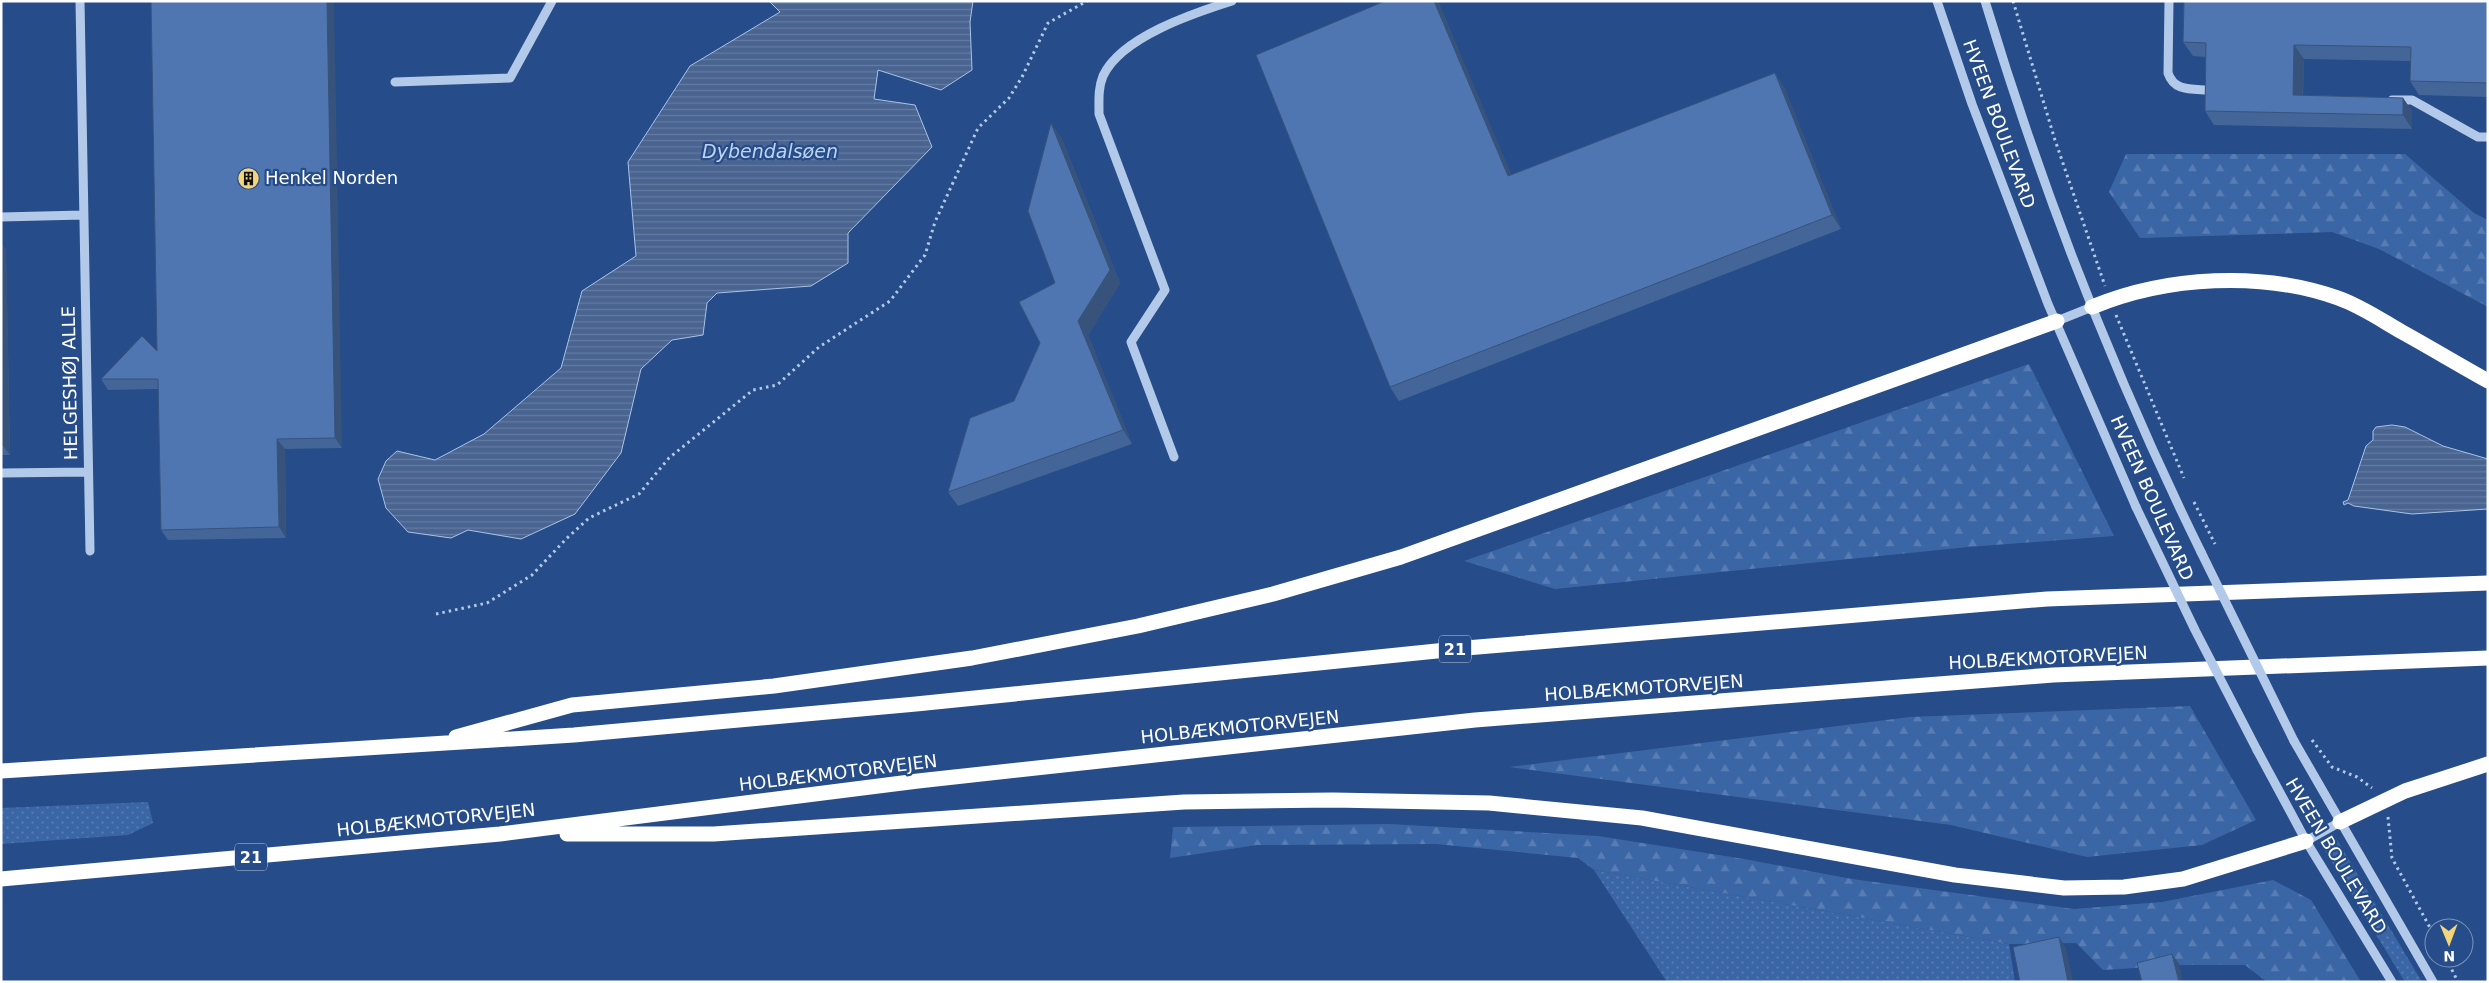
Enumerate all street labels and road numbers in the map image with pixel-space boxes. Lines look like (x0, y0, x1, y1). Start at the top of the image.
street label: HVEEN BOULEVARD (1959, 36, 2040, 211)
street label: HELGESHØJ ALLE (58, 306, 81, 460)
street label: HVEEN BOULEVARD (2107, 412, 2198, 584)
road number: 21 (1439, 636, 1471, 662)
street label: HOLBÆKMOTORVEJEN (1948, 642, 2148, 673)
street label: HOLBÆKMOTORVEJEN (1544, 670, 1744, 705)
street label: HOLBÆKMOTORVEJEN (1140, 706, 1340, 747)
street label: HOLBÆKMOTORVEJEN (738, 750, 938, 795)
street label: HVEEN BOULEVARD (2281, 774, 2391, 938)
street label: HOLBÆKMOTORVEJEN (336, 799, 536, 840)
road number: 21 (235, 844, 267, 870)

